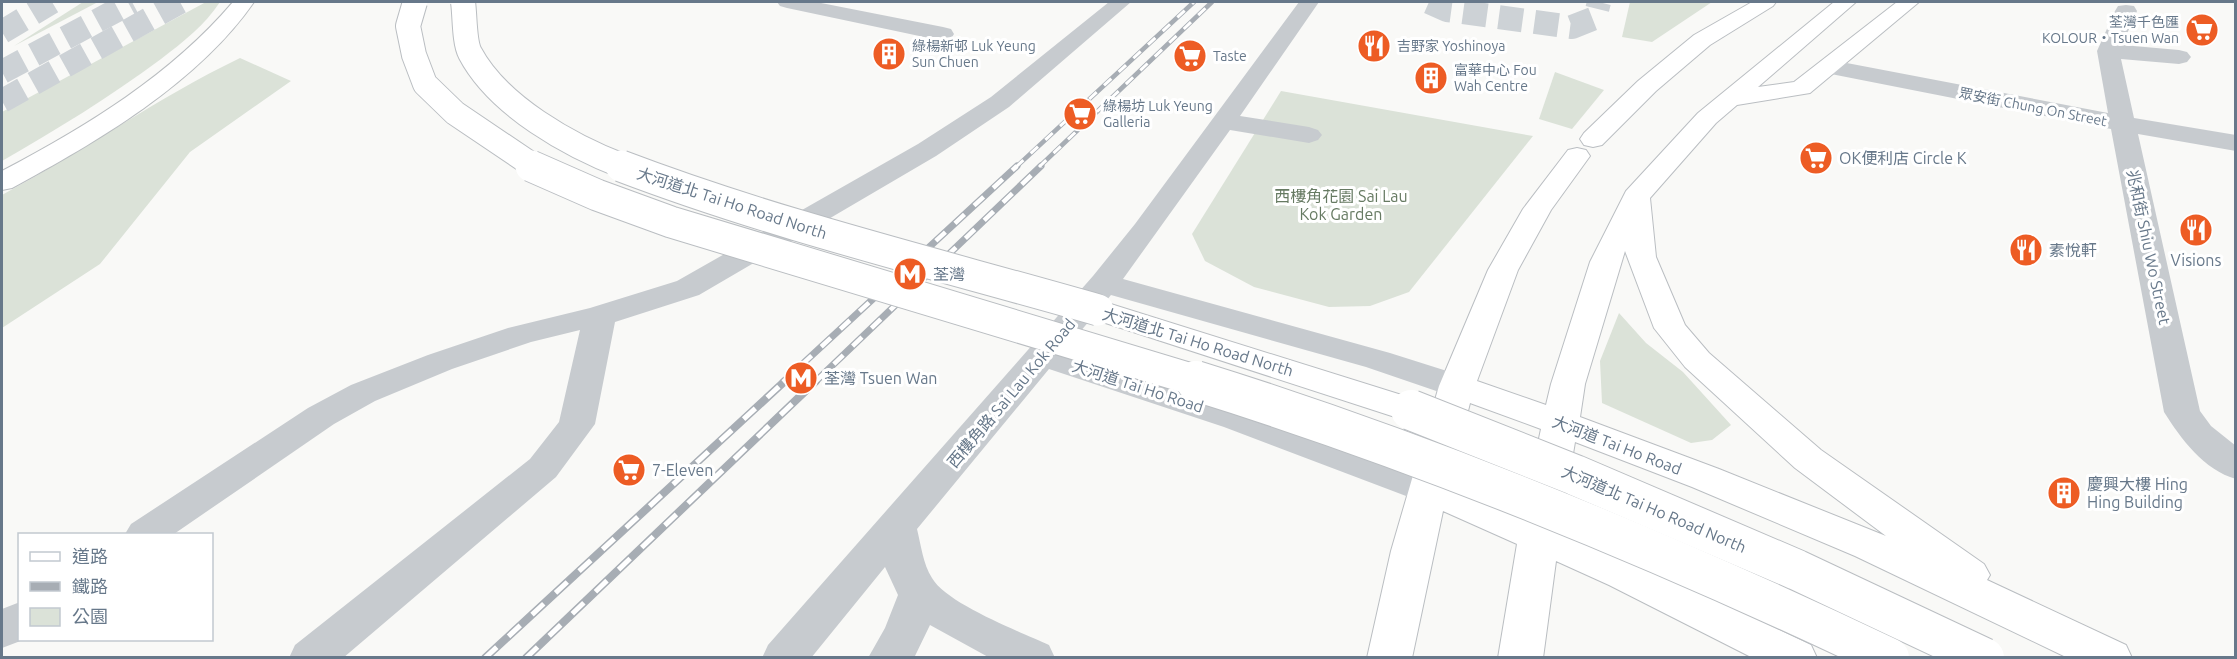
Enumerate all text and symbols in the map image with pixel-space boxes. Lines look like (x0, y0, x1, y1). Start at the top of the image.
supermarket icon: 荃灣千色匯 KOLOUR‧Tsuen Wan (2184, 12, 2220, 48)
place label: 荃灣千色匯 KOLOUR‧Tsuen Wan (2042, 14, 2179, 46)
restaurant icon: 吉野家 Yoshinoya (1356, 28, 1392, 64)
building icon: 綠楊新邨 Luk Yeung Sun Chuen (871, 36, 907, 72)
place label: 綠楊新邨 Luk Yeung Sun Chuen (912, 38, 1036, 70)
supermarket icon: Taste (1172, 38, 1208, 74)
place label: 吉野家 Yoshinoya (1397, 38, 1505, 54)
place label: Taste (1213, 48, 1247, 64)
building icon: 富華中心 Fou Wah Centre (1413, 60, 1449, 96)
place label: 富華中心 Fou Wah Centre (1454, 62, 1537, 94)
street label: 眾安街 Chung On Street (1958, 85, 2109, 129)
supermarket icon: 綠楊坊 Luk Yeung Galleria (1062, 96, 1098, 132)
place label: 綠楊坊 Luk Yeung Galleria (1103, 98, 1213, 130)
supermarket icon: OK便利店 Circle K (1798, 140, 1834, 176)
place label: OK便利店 Circle K (1839, 149, 1967, 167)
street label: 大河道北 Tai Ho Road North (635, 164, 829, 242)
street label: 兆和街 Shiu Wo Street (2124, 168, 2174, 327)
park label: 西樓角花園 Sai Lau Kok Garden (1274, 187, 1408, 223)
restaurant icon: Visions (2178, 212, 2214, 248)
restaurant icon: 素悅軒 (2008, 232, 2044, 268)
place label: 素悅軒 (2049, 241, 2097, 259)
place label: Visions (2171, 251, 2221, 269)
metro station icon: 荃灣 (892, 256, 928, 292)
place label: 荃灣 (933, 265, 965, 283)
street label: 大河道北 Tai Ho Road North (1100, 304, 1296, 380)
street label: 西樓角路 Sai Lau Kok Road (944, 315, 1078, 471)
street label: 大河道 Tai Ho Road (1070, 356, 1206, 416)
metro station icon: 荃灣 Tsuen Wan (783, 360, 819, 396)
place label: 荃灣 Tsuen Wan (824, 369, 938, 387)
street label: 大河道 Tai Ho Road (1550, 412, 1684, 478)
supermarket icon: 7-Eleven (611, 452, 647, 488)
place label: 7-Eleven (652, 461, 713, 479)
street label: 大河道北 Tai Ho Road North (1559, 462, 1749, 556)
building icon: 慶興大樓 Hing Hing Building (2046, 475, 2082, 511)
place label: 慶興大樓 Hing Hing Building (2087, 475, 2188, 511)
legend (18, 533, 213, 641)
text: 道路 (72, 546, 108, 566)
text: 鐵路 (72, 576, 108, 596)
text: 公園 (72, 606, 108, 626)

